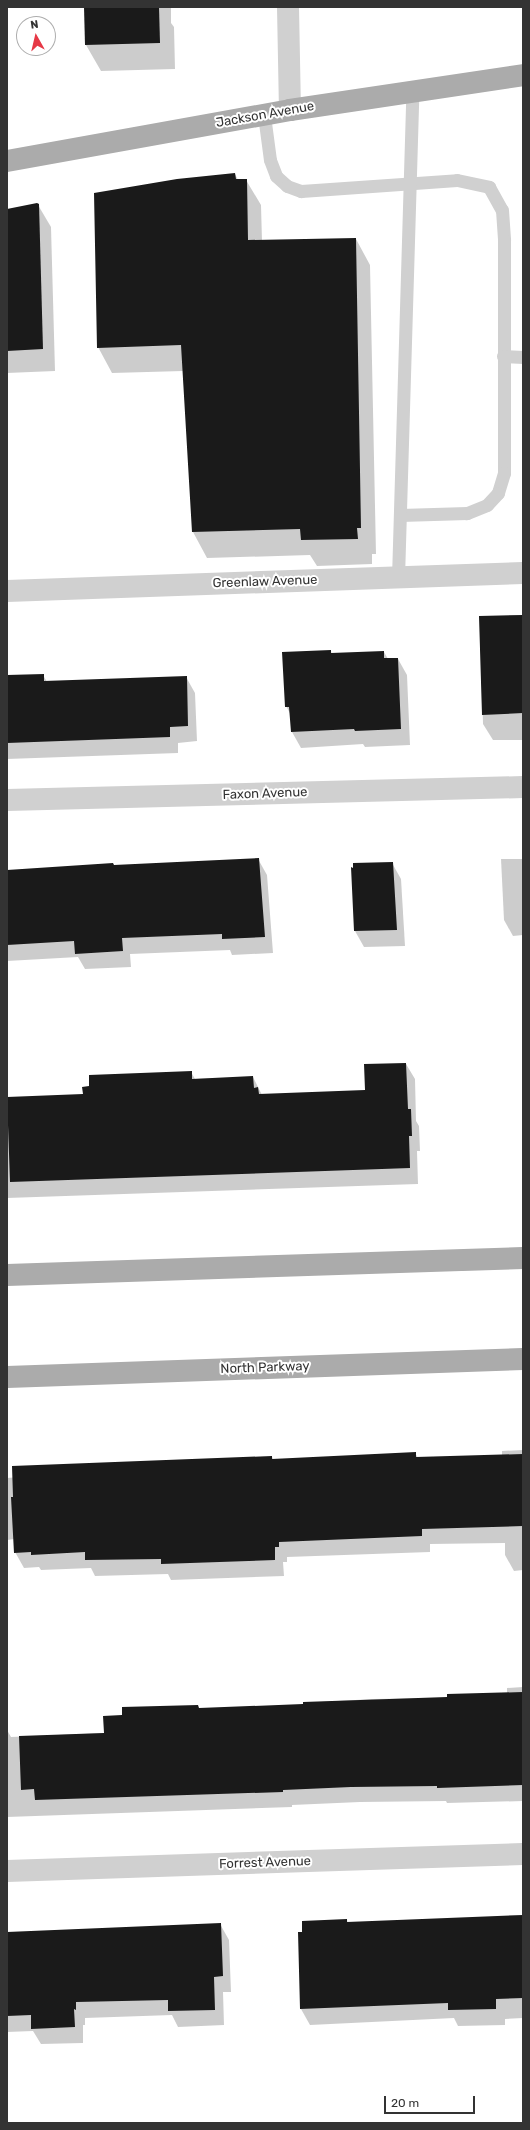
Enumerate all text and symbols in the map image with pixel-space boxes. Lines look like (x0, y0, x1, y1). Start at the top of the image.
north arrow (16, 16, 56, 56)
text: N (30, 18, 39, 32)
street label: Jackson Avenue (214, 99, 316, 131)
street label: Greenlaw Avenue (212, 572, 318, 592)
street label: Faxon Avenue (222, 785, 308, 803)
street label: North Parkway (220, 1359, 310, 1377)
street label: Forrest Avenue (219, 1854, 311, 1872)
scale bar (386, 2088, 477, 2114)
text: 20 m (391, 2096, 419, 2110)

